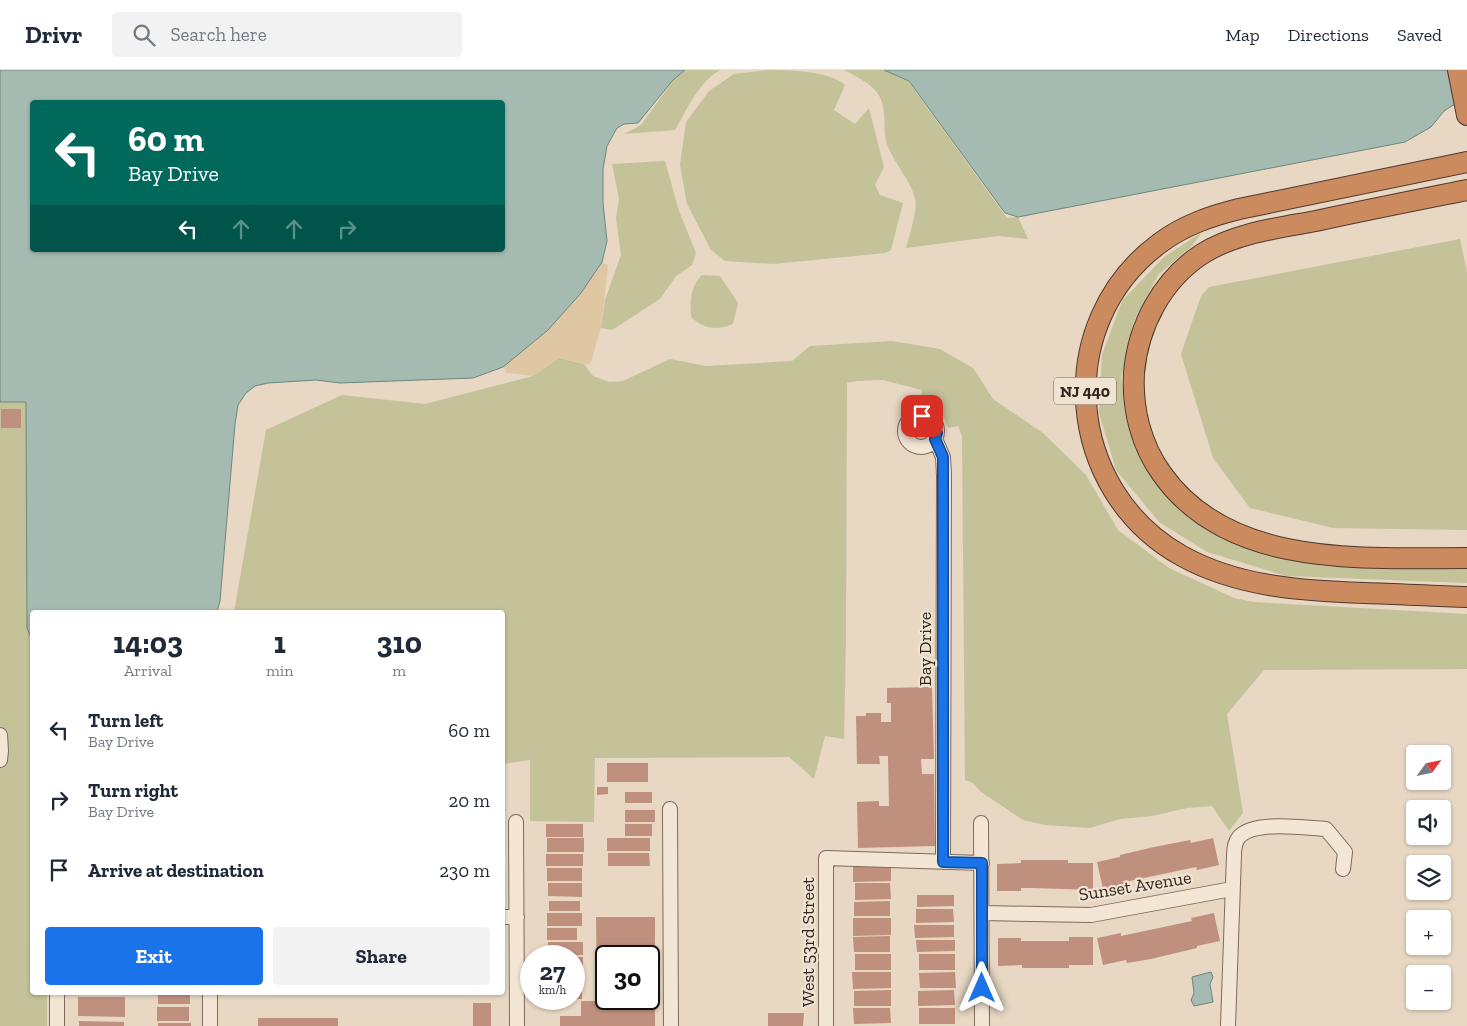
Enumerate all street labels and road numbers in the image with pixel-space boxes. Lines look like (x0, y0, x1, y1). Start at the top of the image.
road number: NJ 440 (1054, 378, 1116, 404)
street label: Bay Drive (914, 612, 936, 686)
street label: Sunset Avenue (1077, 866, 1193, 906)
street label: West 53rd Street (797, 877, 819, 1007)

